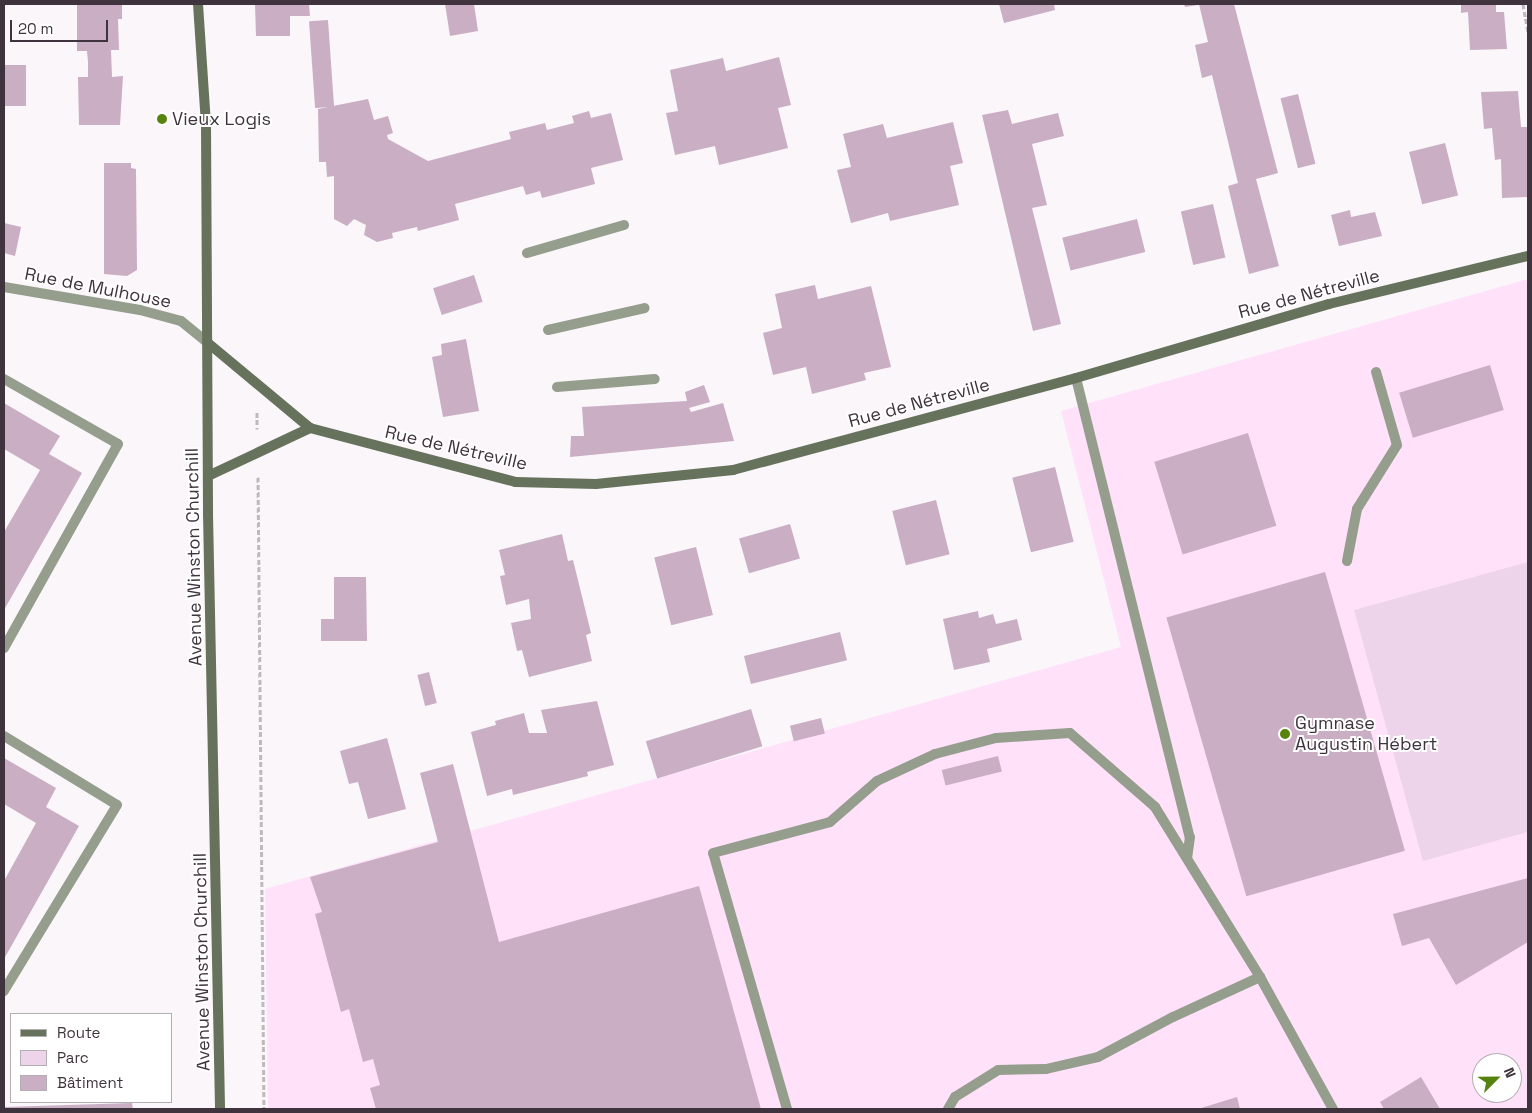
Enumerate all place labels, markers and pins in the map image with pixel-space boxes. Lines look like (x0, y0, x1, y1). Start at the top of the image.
place label: Vieux Logis (172, 108, 271, 130)
marker: Vieux Logis (156, 113, 168, 125)
place label: Gymnase Augustin Hébert (1295, 713, 1437, 756)
marker: Gymnase Augustin Hébert (1279, 728, 1291, 740)

